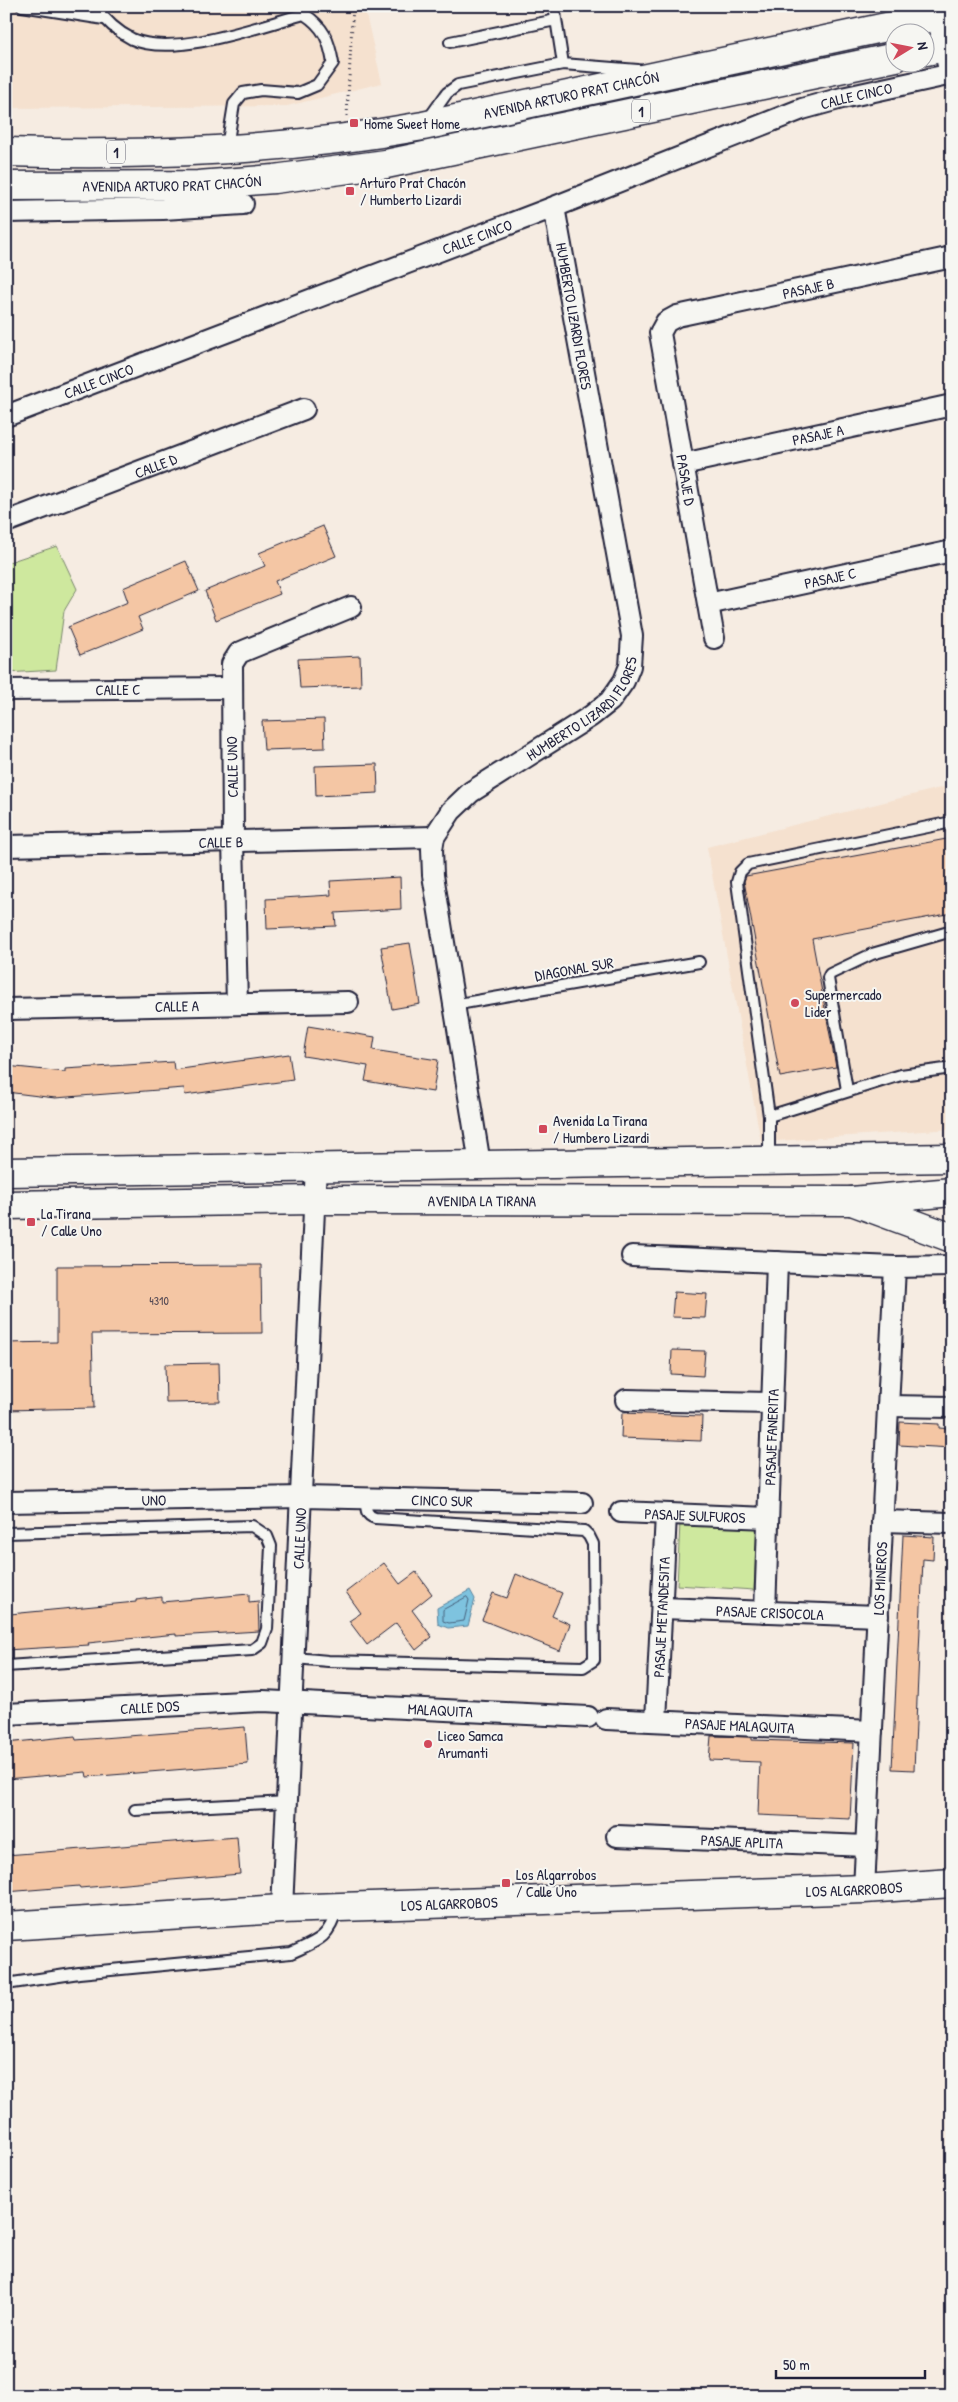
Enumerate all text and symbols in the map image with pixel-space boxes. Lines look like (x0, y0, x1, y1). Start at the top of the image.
north arrow (886, 22, 936, 72)
text: N (913, 40, 933, 52)
street label: AVENIDA ARTURO PRAT CHACÓN (481, 65, 661, 123)
street label: CALLE CINCO (818, 77, 894, 114)
road number: 1 (632, 100, 650, 122)
place label: Home Sweet Home (364, 113, 460, 134)
marker: Home Sweet Home (348, 117, 360, 129)
road number: 1 (107, 140, 125, 163)
street label: AVENIDA ARTURO PRAT CHACÓN (82, 170, 262, 196)
place label: Arturo Prat Chacón / Humberto Lizardi (360, 172, 466, 210)
marker: Arturo Prat Chacón / Humberto Lizardi (344, 185, 356, 197)
street label: CALLE CINCO (439, 214, 515, 259)
street label: HUMBERTO LIZARDI FLORES (551, 241, 597, 391)
street label: PASAJE B (781, 272, 836, 304)
street label: CALLE CINCO (61, 358, 136, 404)
street label: PASAJE A (790, 418, 846, 450)
street label: CALLE D (131, 447, 181, 483)
street label: PASAJE D (671, 453, 701, 508)
street label: PASAJE C (802, 562, 858, 593)
street label: HUMBERTO LIZARDI FLORES (522, 656, 641, 765)
street label: CALLE C (95, 678, 141, 700)
street label: CALLE UNO (221, 736, 243, 798)
street label: CALLE B (199, 831, 243, 852)
street label: DIAGONAL SUR (533, 952, 615, 986)
place label: Supermercado Lider (805, 984, 882, 1022)
street label: CALLE A (155, 995, 200, 1016)
marker: Supermercado Lider (789, 997, 801, 1009)
place label: Avenida La Tirana / Humbero Lizardi (553, 1110, 650, 1148)
marker: Avenida La Tirana / Humbero Lizardi (537, 1123, 549, 1135)
street label: AVENIDA LA TIRANA (428, 1190, 537, 1211)
place label: La Tirana / Calle Uno (41, 1203, 102, 1241)
marker: La Tirana / Calle Uno (25, 1216, 37, 1228)
house number: 4310 (149, 1292, 169, 1309)
street label: PASAJE FANERITA (759, 1388, 783, 1486)
street label: UNO (142, 1489, 166, 1510)
street label: CINCO SUR (411, 1489, 473, 1511)
street label: PASAJE SULFUROS (644, 1502, 746, 1528)
street label: CALLE UNO (287, 1507, 311, 1570)
street label: LOS MINEROS (867, 1541, 892, 1616)
street label: PASAJE METANDESITA (648, 1556, 674, 1678)
street label: PASAJE CRISOCOLA (716, 1600, 825, 1625)
street label: CALLE DOS (120, 1695, 180, 1719)
street label: MALAQUITA (407, 1698, 474, 1722)
street label: PASAJE MALAQUITA (685, 1712, 796, 1738)
place label: Liceo Samca Arumanti (438, 1725, 503, 1763)
marker: Liceo Samca Arumanti (422, 1738, 434, 1750)
street label: PASAJE APLITA (700, 1829, 784, 1853)
place label: Los Algarrobos / Calle Uno (516, 1864, 597, 1902)
street label: LOS ALGARROBOS (806, 1876, 903, 1901)
marker: Los Algarrobos / Calle Uno (500, 1877, 512, 1889)
street label: LOS ALGARROBOS (401, 1891, 498, 1915)
scale bar (776, 2347, 924, 2379)
text: 50 m (783, 2354, 810, 2375)

